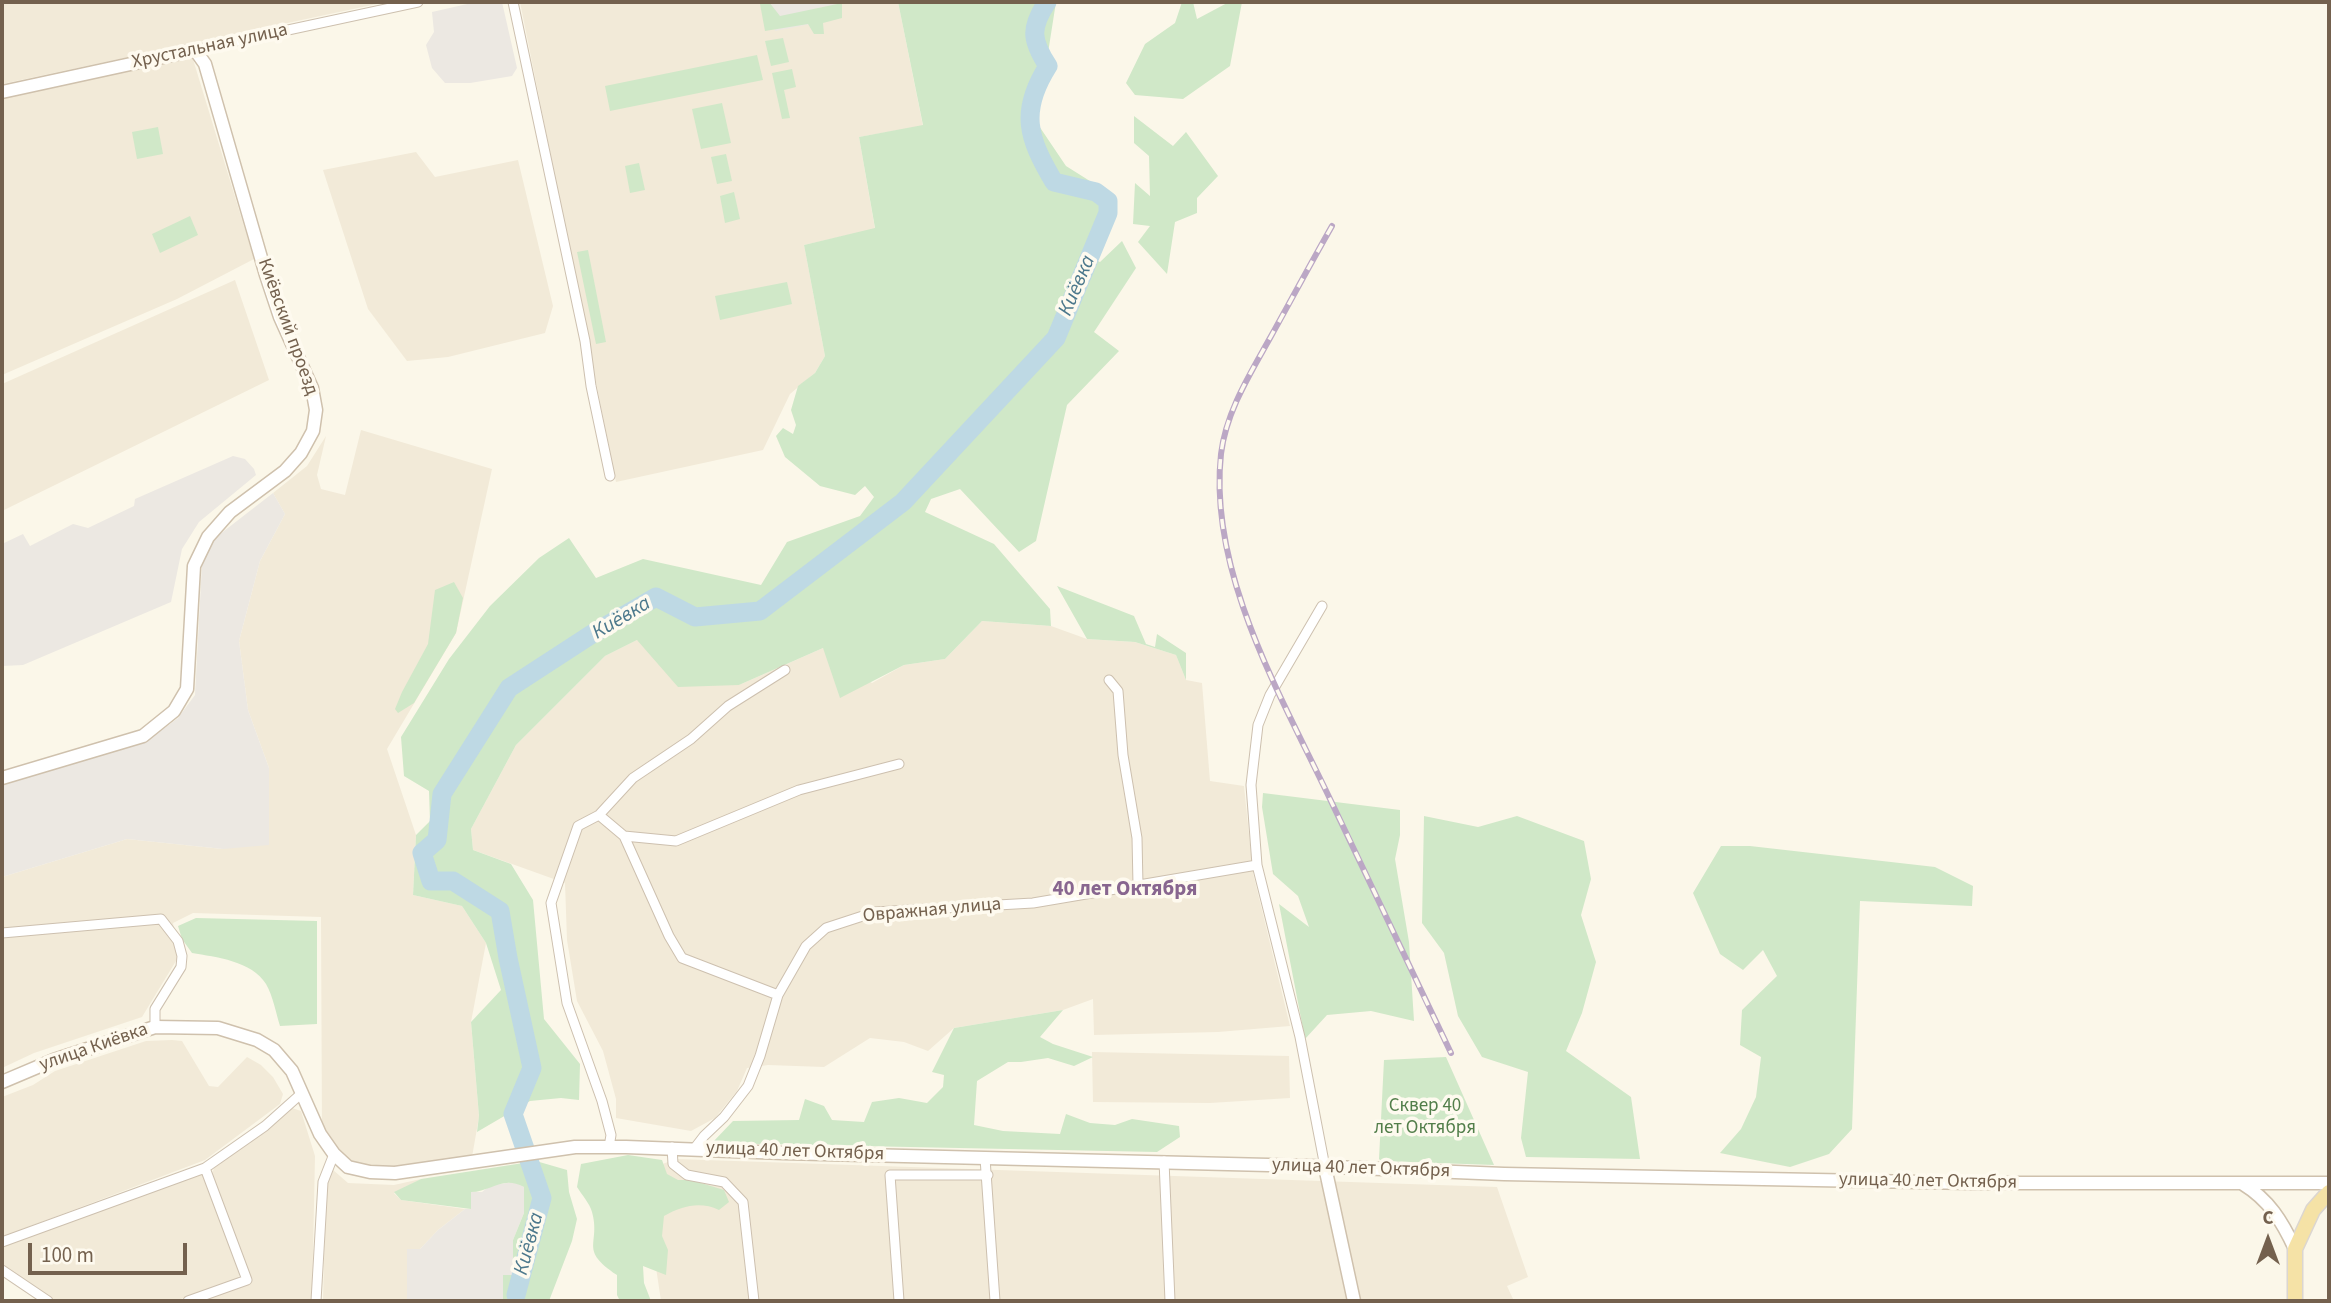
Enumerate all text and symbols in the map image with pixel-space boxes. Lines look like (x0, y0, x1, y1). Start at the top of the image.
street label: Хрустальная улица (130, 19, 290, 75)
water label: Киёвка (1054, 252, 1102, 320)
street label: Киёвский проезд (252, 256, 322, 398)
water label: Киёвка (588, 592, 656, 646)
district label: 40 лет Октября (1052, 877, 1198, 903)
street label: Овражная улица (862, 894, 1002, 928)
street label: улица Киёвка (37, 1019, 151, 1077)
park label: Сквер 40 лет Октября (1374, 1096, 1476, 1140)
street label: улица 40 лет Октября (706, 1137, 884, 1167)
street label: улица 40 лет Октября (1272, 1154, 1450, 1184)
street label: улица 40 лет Октября (1839, 1169, 2017, 1195)
north arrow (2233, 1205, 2303, 1275)
text: С (2262, 1205, 2274, 1232)
water label: Киёвка (510, 1210, 550, 1278)
scale bar (32, 1230, 191, 1274)
text: 100 m (41, 1240, 94, 1270)

